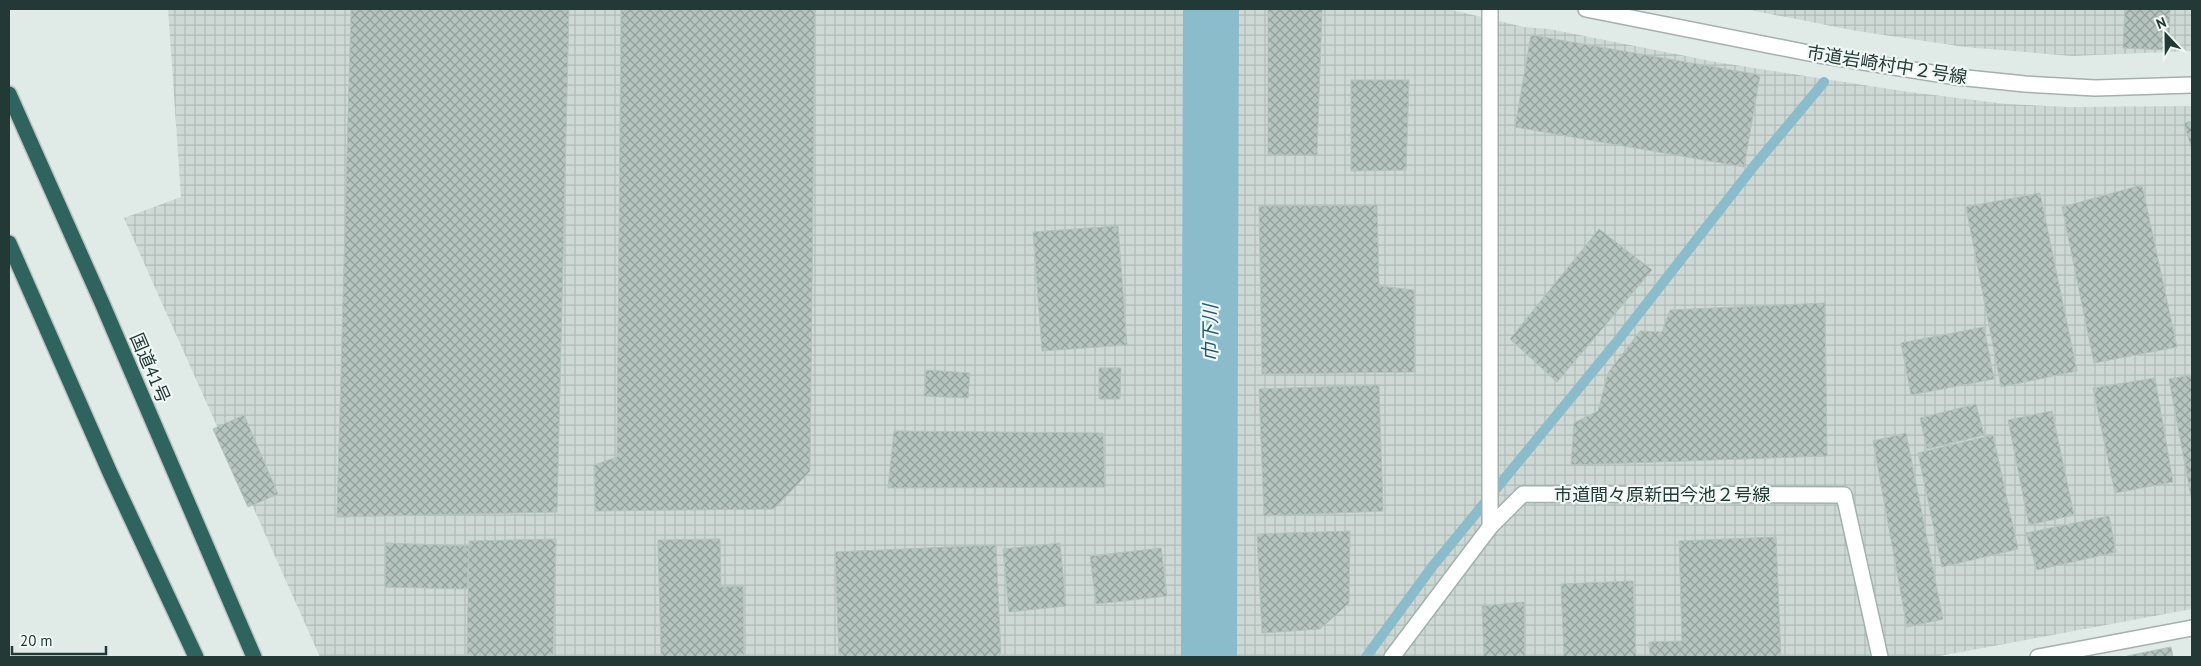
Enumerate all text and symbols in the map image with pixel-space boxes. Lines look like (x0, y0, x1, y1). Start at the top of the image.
north arrow (2141, 10, 2191, 60)
text: N (2153, 13, 2169, 33)
street label: 市道岩崎村中２号線 (1805, 40, 1969, 89)
water label: 巾下川 (1198, 303, 1222, 362)
street label: 国道41号 (125, 329, 175, 406)
street label: 市道間々原新田今池２号線 (1554, 483, 1770, 506)
scale bar (12, 624, 106, 656)
text: 20 m (20, 631, 53, 650)

